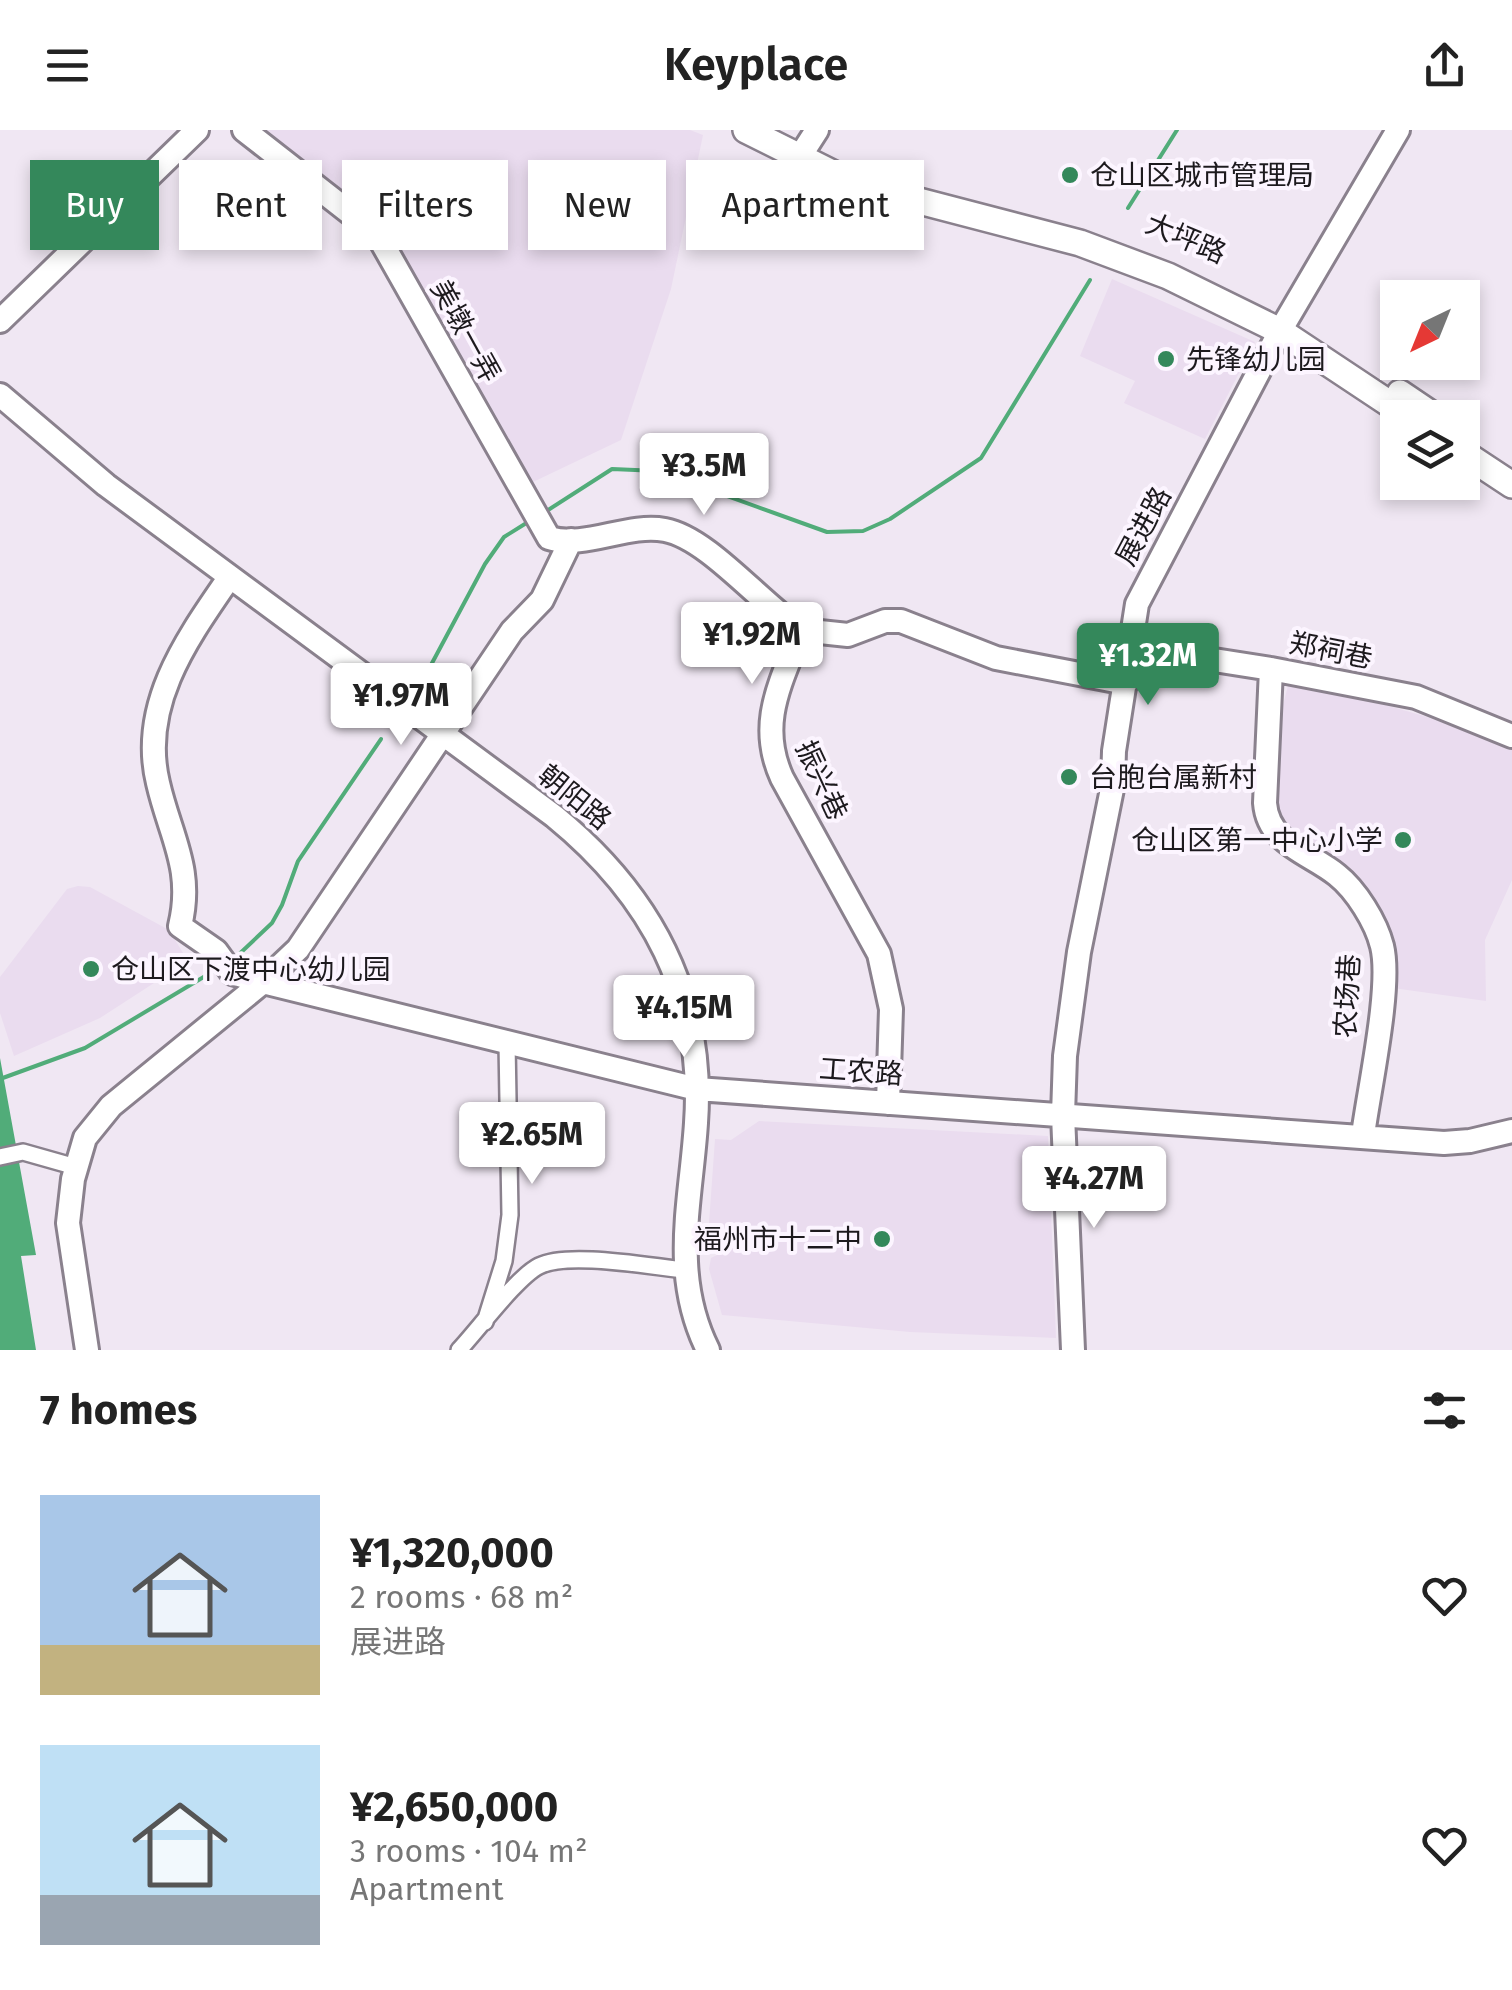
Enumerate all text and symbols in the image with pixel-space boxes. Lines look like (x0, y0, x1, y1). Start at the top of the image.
icon: menu (40, 38, 95, 93)
text: Keyplace (664, 38, 848, 92)
icon: share (1417, 38, 1472, 93)
place label: 仓山区城市管理局 (1090, 159, 1314, 192)
chip: Buy (30, 160, 159, 250)
chip: Rent (179, 160, 322, 250)
chip: Filters (342, 160, 508, 250)
chip: New (528, 160, 666, 250)
chip: Apartment (686, 160, 924, 250)
marker: 仓山区城市管理局 (1059, 164, 1081, 186)
street label: 大坪路 (1141, 207, 1231, 270)
street label: 美墩一弄 (424, 274, 507, 388)
north arrow (1380, 280, 1480, 380)
map controls (1380, 280, 1480, 500)
place label: 先锋幼儿园 (1186, 343, 1326, 376)
marker: 先锋幼儿园 (1155, 348, 1177, 370)
button: layers (1380, 400, 1480, 500)
pin: ¥3.5M (634, 433, 774, 518)
text: ¥3.5M (662, 446, 746, 484)
street label: 展进路 (1109, 481, 1178, 571)
pin: ¥1.92M (671, 602, 833, 687)
text: ¥1.92M (703, 615, 801, 653)
pin: ¥1.32M (1067, 623, 1229, 708)
street label: 郑祠巷 (1287, 626, 1375, 675)
text: ¥1.32M (1099, 636, 1197, 674)
pin: ¥1.97M (320, 663, 482, 748)
text: ¥1.97M (353, 676, 449, 714)
street label: 振兴巷 (789, 735, 854, 825)
street label: 朝阳路 (532, 758, 618, 837)
place label: 台胞台属新村 (1089, 761, 1257, 794)
marker: 台胞台属新村 (1058, 766, 1080, 788)
place label: 仓山区第一中心小学 (1131, 824, 1383, 857)
marker: 仓山区第一中心小学 (1392, 829, 1414, 851)
place label: 仓山区下渡中心幼儿园 (111, 953, 391, 986)
street label: 农场巷 (1329, 953, 1366, 1039)
marker: 仓山区下渡中心幼儿园 (80, 958, 102, 980)
pin: ¥4.15M (603, 975, 765, 1060)
text: ¥4.15M (635, 988, 733, 1026)
street label: 工农路 (818, 1052, 904, 1091)
pin: ¥2.65M (451, 1102, 613, 1187)
text: ¥2.65M (481, 1115, 583, 1153)
pin: ¥4.27M (1013, 1146, 1175, 1231)
text: ¥4.27M (1044, 1159, 1144, 1197)
place label: 福州市十二中 (694, 1223, 862, 1256)
marker: 福州市十二中 (871, 1228, 893, 1250)
icon: filters (1417, 1383, 1472, 1438)
text: 7 homes (40, 1385, 197, 1435)
text: ¥1,320,000 (350, 1528, 554, 1578)
icon: home (120, 1535, 240, 1655)
icon: heart (1417, 1568, 1472, 1623)
text: 2 rooms · 68 m² (350, 1578, 573, 1616)
text: 展进路 (350, 1623, 446, 1661)
text: ¥2,650,000 (350, 1782, 558, 1832)
icon: home (120, 1785, 240, 1905)
icon: heart (1417, 1818, 1472, 1873)
text: 3 rooms · 104 m² (350, 1832, 588, 1870)
text: Apartment (350, 1870, 504, 1908)

